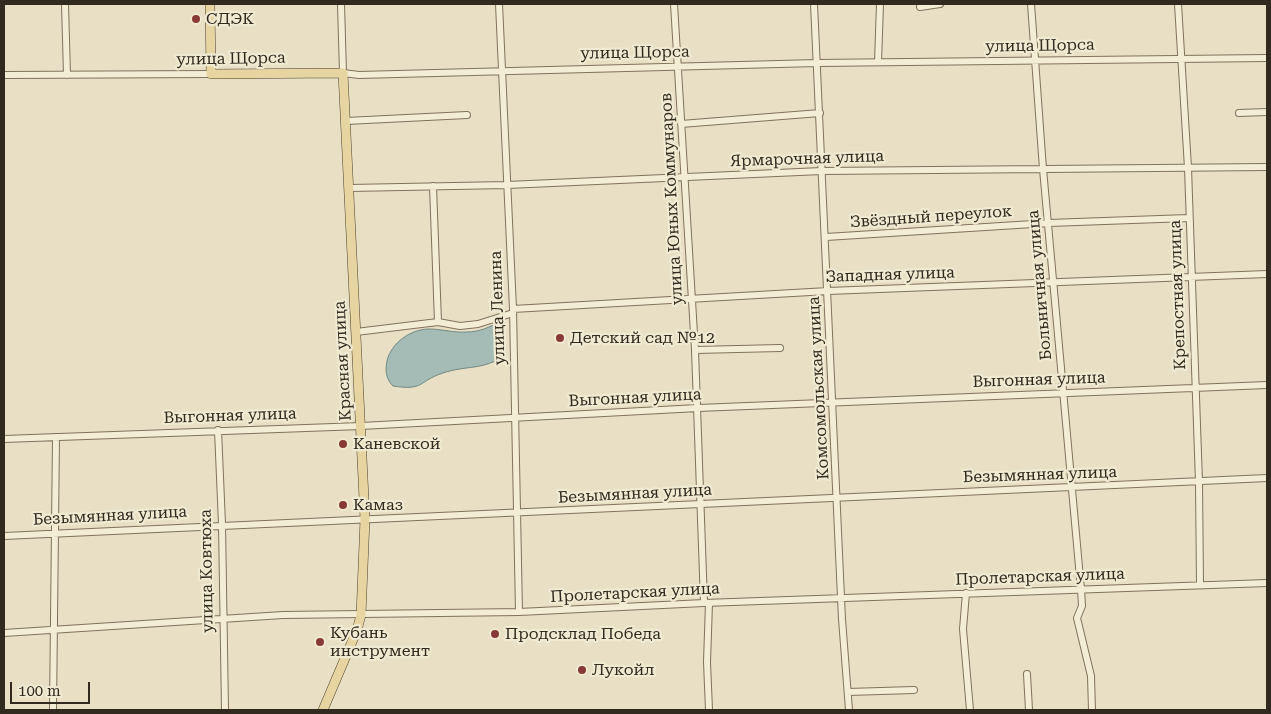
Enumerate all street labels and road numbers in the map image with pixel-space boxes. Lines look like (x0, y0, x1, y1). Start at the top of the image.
street label: улица Щорса (985, 35, 1095, 57)
street label: улица Щорса (580, 42, 690, 64)
street label: улица Щорса (176, 48, 286, 70)
street label: улица Юных Коммунаров (657, 92, 687, 306)
street label: Ярмарочная улица (730, 147, 884, 171)
street label: Звёздный переулок (849, 202, 1013, 232)
street label: Больничная улица (1024, 209, 1056, 361)
street label: Крепостная улица (1166, 220, 1190, 370)
street label: улица Ленина (486, 251, 510, 365)
street label: Западная улица (825, 263, 955, 287)
street label: Комсомольская улица (805, 296, 833, 480)
street label: Красная улица (330, 300, 356, 422)
street label: Выгонная улица (972, 368, 1106, 392)
street label: Выгонная улица (568, 385, 702, 411)
street label: Выгонная улица (163, 404, 297, 428)
street label: Безымянная улица (963, 463, 1117, 487)
street label: Безымянная улица (558, 480, 712, 508)
street label: Безымянная улица (33, 502, 187, 530)
street label: улица Ковтюха (196, 509, 218, 633)
street label: Пролетарская улица (955, 564, 1125, 590)
street label: Пролетарская улица (550, 579, 720, 607)

